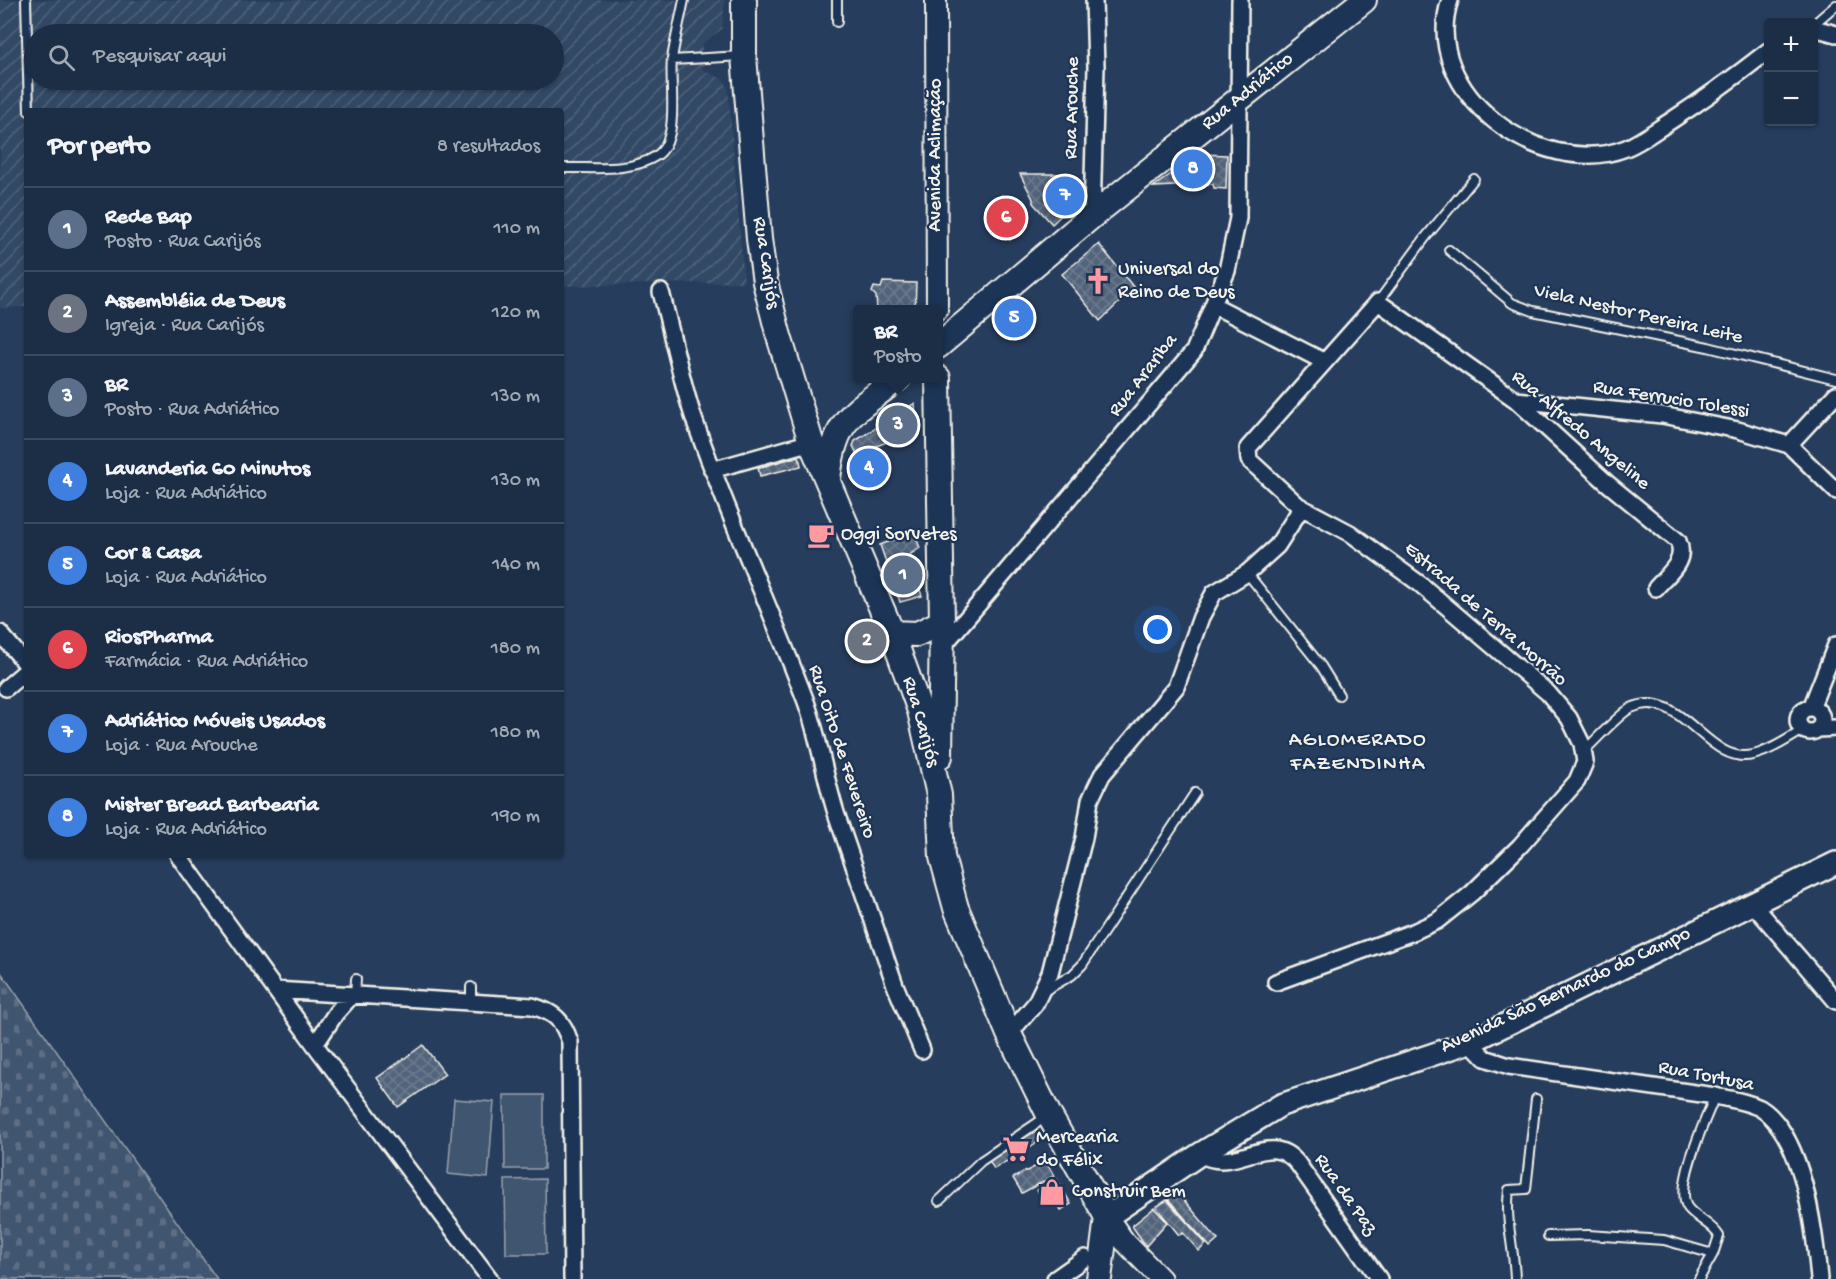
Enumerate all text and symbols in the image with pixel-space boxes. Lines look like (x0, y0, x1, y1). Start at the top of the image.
map controls (1764, 18, 1818, 126)
button: + (1764, 18, 1818, 72)
search box (24, 24, 564, 90)
icon: search (45, 41, 78, 74)
text: Pesquisar aqui (93, 44, 227, 70)
street label: Rua Adriático (1197, 48, 1299, 136)
street label: Rua Arouche (1061, 56, 1085, 159)
button: − (1764, 72, 1818, 126)
street label: Avenida Aclimação (925, 78, 948, 232)
text: Por perto (48, 132, 151, 163)
text: 8 resultados (437, 136, 540, 159)
pin: 8 (1174, 146, 1212, 192)
pin: 7 (1046, 174, 1084, 218)
pin: 6 (986, 196, 1026, 240)
text: Rede Bap (105, 205, 192, 231)
street label: Rua Carijós (746, 215, 784, 311)
text: 1 (63, 218, 72, 241)
text: 110 m (494, 218, 540, 241)
text: Posto · Rua Carijós (105, 231, 261, 254)
place label: Universal do Reino de Deus (1118, 259, 1235, 305)
church icon: Universal do Reino de Deus (1083, 266, 1113, 296)
street label: Viela Nestor Pereira Leite (1530, 280, 1745, 350)
text: Assembléia de Deus (105, 289, 285, 315)
pin: 5 (994, 296, 1034, 340)
text: 2 (63, 302, 72, 325)
text: 120 m (492, 302, 540, 325)
popup (853, 305, 943, 383)
text: Igreja · Rua Carijós (105, 315, 264, 338)
text: BR (874, 320, 897, 346)
street label: Rua Arariba (1105, 329, 1184, 422)
text: Posto (874, 346, 922, 369)
street label: Rua Alfredo Angeline (1506, 366, 1654, 496)
text: BR (105, 373, 128, 399)
street label: Rua Ferrucio Tolessi (1591, 376, 1751, 424)
text: 3 (62, 386, 73, 409)
text: 130 m (491, 386, 540, 409)
text: Posto · Rua Adriático (105, 399, 280, 422)
pin: 3 (878, 402, 918, 448)
pin: 4 (850, 446, 888, 490)
text: Lavanderia 60 Minutos (105, 457, 310, 483)
text: 4 (63, 470, 72, 493)
text: 130 m (491, 470, 540, 493)
text: Loja · Rua Adriático (105, 483, 267, 506)
cafe icon: Oggi Sorvetes (806, 520, 836, 550)
place label: Oggi Sorvetes (841, 524, 957, 547)
street label: Estrada de Terra Morrão (1399, 538, 1571, 692)
text: Cor & Casa (105, 541, 201, 567)
pin: 1 (884, 552, 922, 598)
text: 5 (62, 554, 73, 577)
text: 140 m (492, 554, 540, 577)
text: Loja · Rua Adriático (105, 567, 267, 590)
your location (1143, 615, 1172, 644)
pin: 2 (848, 618, 886, 664)
text: RiosPharma (105, 625, 213, 651)
text: 6 (62, 638, 73, 661)
text: 180 m (491, 638, 540, 661)
text: Farmácia · Rua Adriático (105, 651, 308, 674)
street label: Rua Oito de Fevereiro (802, 662, 880, 842)
street label: Rua Carijós (896, 674, 944, 770)
text: Adriático Móveis Usados (105, 709, 325, 735)
text: 7 (62, 722, 73, 745)
text: 180 m (491, 722, 540, 745)
district label: AGLOMERADO FAZENDINHA (1289, 729, 1427, 778)
text: Loja · Rua Arouche (105, 735, 258, 758)
text: Mister Bread Barbearia (105, 793, 318, 819)
text: 8 (62, 806, 73, 829)
text: 190 m (492, 806, 540, 829)
text: Loja · Rua Adriático (105, 819, 267, 842)
street label: Avenida São Bernardo do Campo (1437, 923, 1695, 1059)
street label: Rua Tortusa (1656, 1056, 1757, 1098)
place label: Mercearia do Félix (1036, 1127, 1119, 1173)
supermarket icon: Mercearia do Félix (1001, 1134, 1031, 1164)
street label: Rua da Paz (1309, 1150, 1382, 1241)
shop icon: Construir Bem (1037, 1177, 1067, 1207)
place label: Construir Bem (1072, 1181, 1186, 1204)

